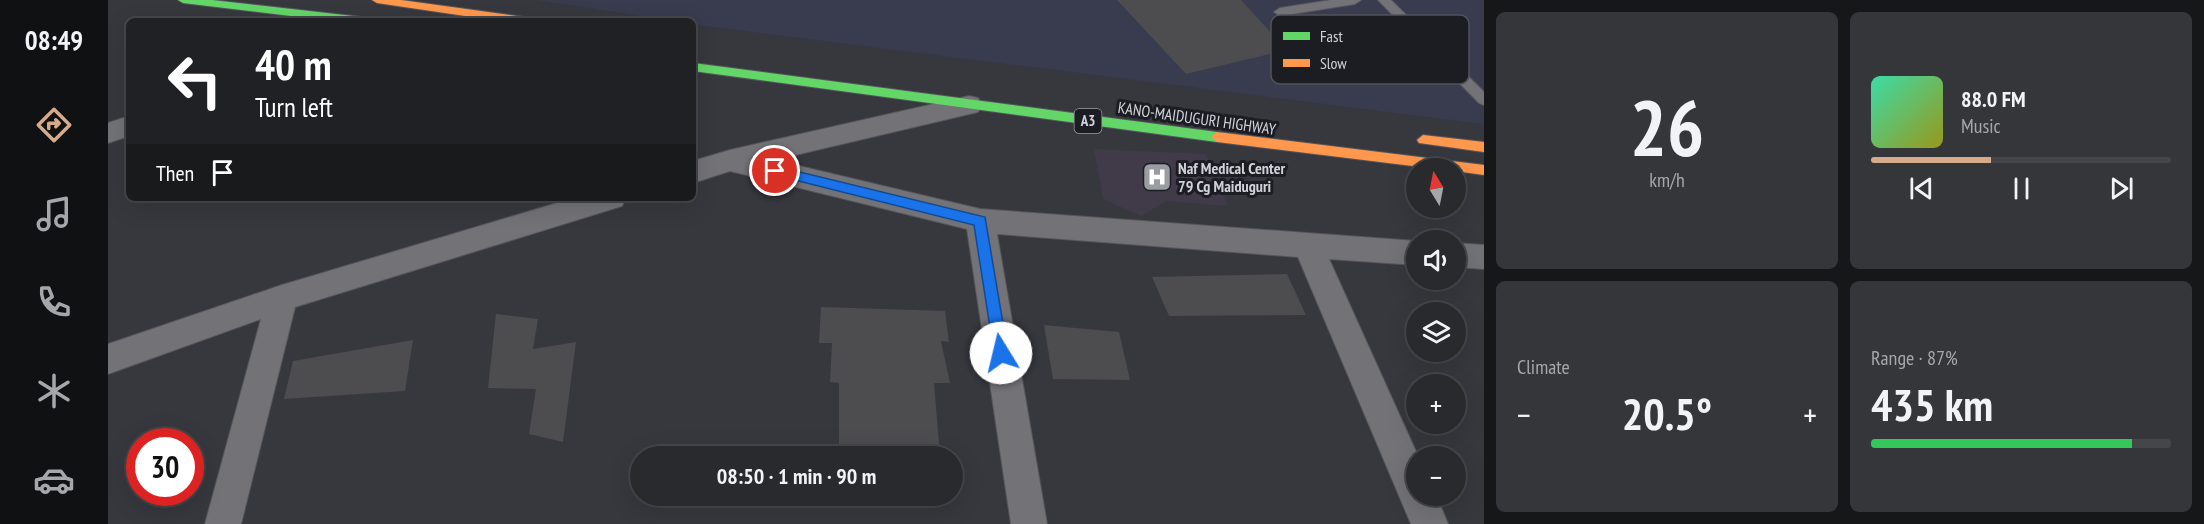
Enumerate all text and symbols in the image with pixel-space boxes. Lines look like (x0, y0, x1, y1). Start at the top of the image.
legend (1271, 15, 1469, 84)
text: 08:49 (25, 23, 83, 57)
text: Fast (1320, 26, 1343, 46)
text: 40 m (255, 37, 332, 92)
icon: left (156, 42, 234, 120)
text: Slow (1320, 53, 1347, 73)
text: 26 (1630, 77, 1704, 178)
text: 88.0 FM (1961, 85, 2026, 113)
text: Turn left (255, 90, 333, 124)
street label: KANO-MAIDUGURI HIGHWAY (1117, 97, 1278, 139)
icon: directions (33, 104, 75, 146)
road number: A3 (1074, 109, 1102, 133)
text: Music (1961, 113, 2001, 139)
pin (749, 145, 800, 196)
icon: arrive (758, 154, 791, 187)
icon: arrive (206, 156, 239, 189)
place label: Naf Medical Center 79 Cg Maiduguri (1178, 158, 1286, 196)
north arrow (1406, 158, 1466, 218)
map controls (1406, 158, 1466, 506)
text: Then (156, 159, 194, 187)
hospital icon: Naf Medical Center 79 Cg Maiduguri (1141, 161, 1173, 193)
text: km/h (1649, 167, 1685, 193)
icon: previous (1905, 172, 1938, 205)
icon: pause (2005, 172, 2038, 205)
icon: next (2105, 172, 2138, 205)
icon: music (33, 193, 75, 235)
button: sound (1406, 230, 1466, 290)
icon: phone (33, 281, 75, 323)
button: layers (1406, 302, 1466, 362)
position arrow (969, 321, 1033, 385)
text: Range · 87% (1871, 345, 1958, 371)
text: Climate (1517, 354, 1570, 380)
icon: climate (33, 370, 75, 412)
button: + (1406, 374, 1466, 434)
text: 435 km (1871, 375, 1993, 433)
text: 20.5° (1622, 384, 1712, 442)
text: − (1517, 393, 1531, 436)
text: + (1803, 393, 1817, 436)
speed limit sign: 30 (126, 428, 204, 506)
button: − (1406, 446, 1466, 506)
icon: car (33, 459, 75, 501)
text: 08:50 · 1 min · 90 m (717, 462, 876, 490)

